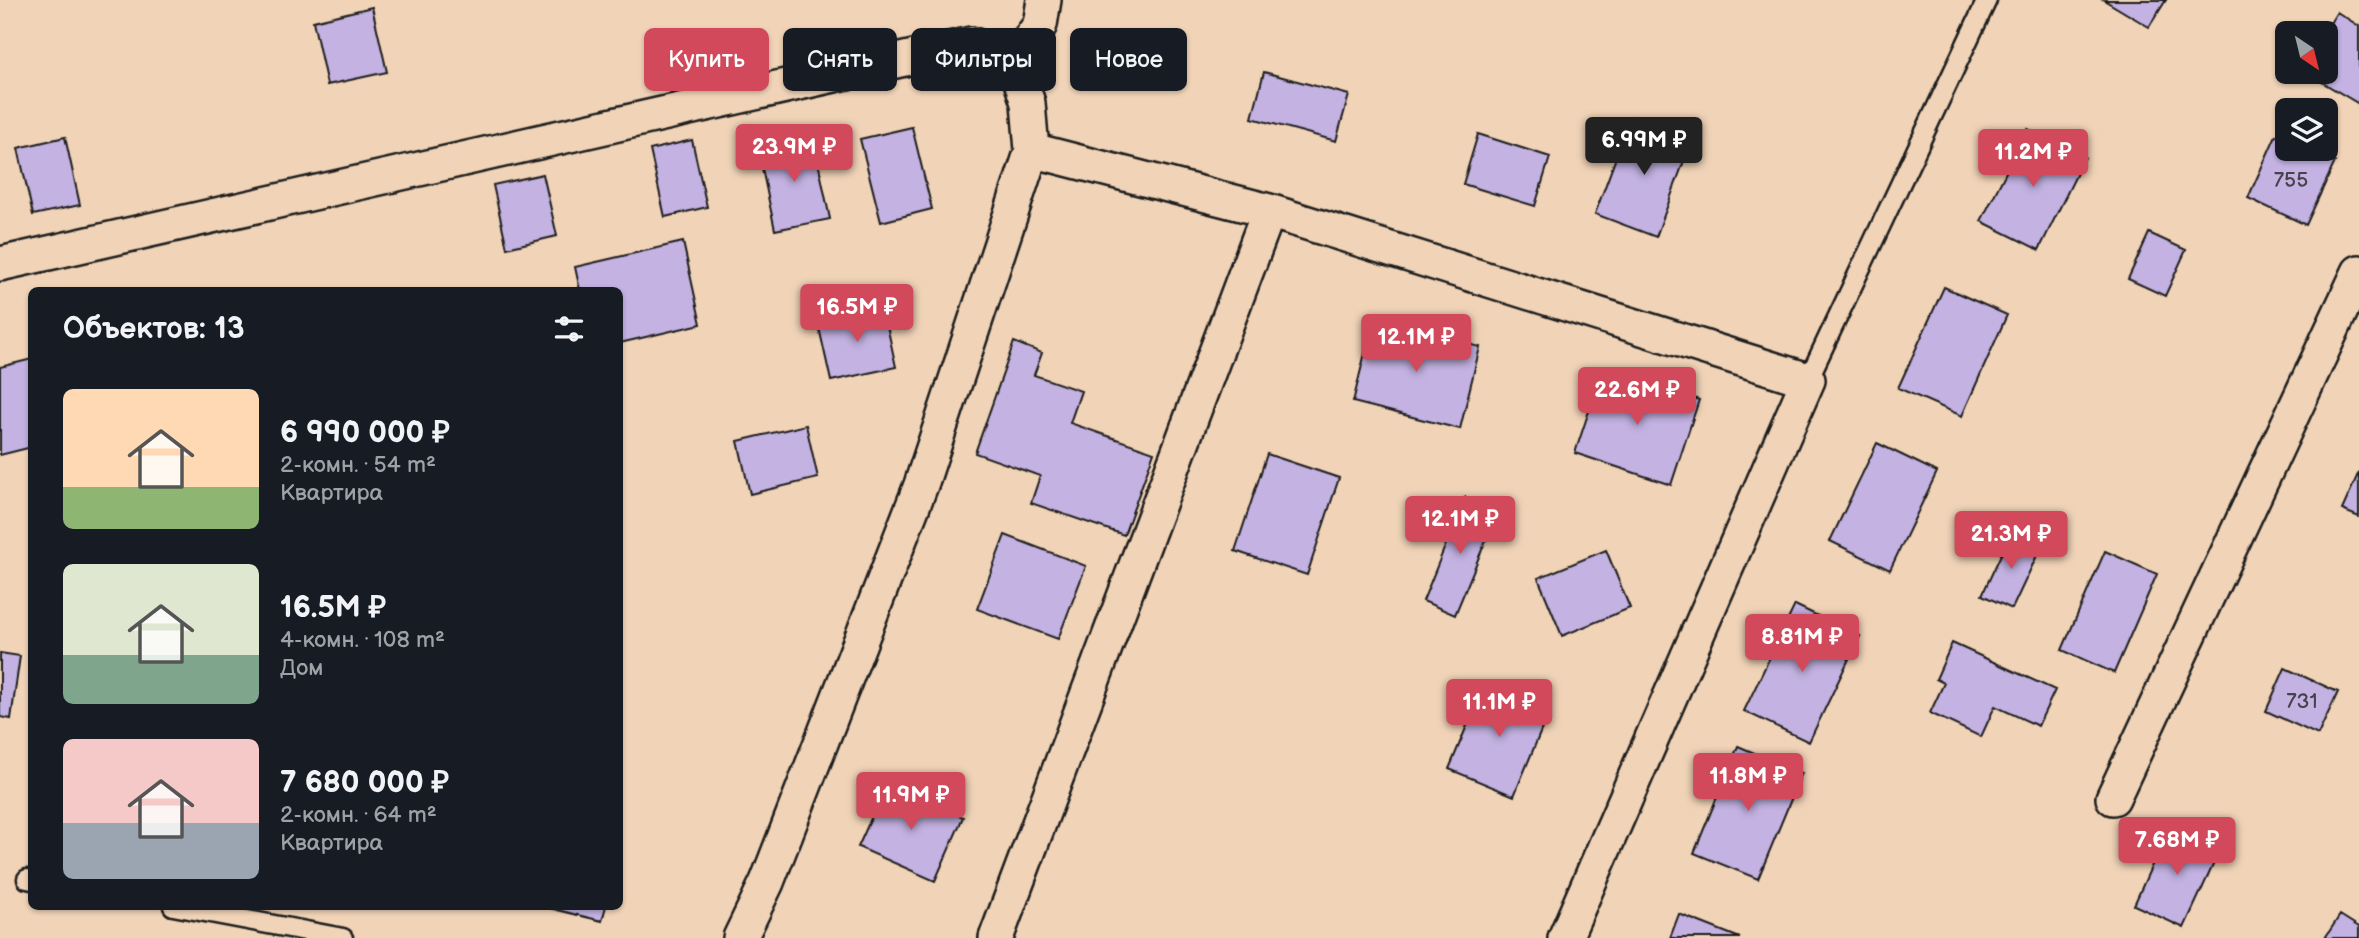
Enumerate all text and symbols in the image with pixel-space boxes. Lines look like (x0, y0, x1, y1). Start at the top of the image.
north arrow (2275, 21, 2338, 84)
map controls (2275, 21, 2338, 161)
chip: Купить (644, 28, 769, 91)
chip: Снять (783, 28, 897, 91)
chip: Фильтры (911, 28, 1056, 91)
chip: Новое (1070, 28, 1187, 91)
button: layers (2275, 98, 2338, 161)
pin: 6.99M ₽ (1579, 118, 1709, 177)
pin: 23.9M ₽ (729, 124, 859, 184)
text: 6.99M ₽ (1601, 126, 1687, 154)
pin: 11.2M ₽ (1968, 130, 2098, 189)
text: 23.9M ₽ (752, 133, 836, 161)
text: 11.2M ₽ (1994, 138, 2072, 166)
house number: 755 (2274, 168, 2308, 193)
pin: 16.5M ₽ (792, 284, 922, 344)
text: 16.5M ₽ (816, 293, 898, 321)
icon: filters (550, 310, 588, 348)
text: Объектов: 13 (63, 311, 244, 347)
pin: 12.1M ₽ (1351, 314, 1481, 374)
text: 12.1M ₽ (1377, 323, 1455, 351)
pin: 22.6M ₽ (1572, 368, 1702, 427)
text: 22.6M ₽ (1594, 376, 1680, 404)
text: 6 990 000 ₽ (280, 415, 450, 451)
icon: home (119, 417, 203, 501)
text: 2-комн. · 54 m² (280, 451, 436, 479)
text: Квартира (280, 479, 383, 507)
pin: 12.1M ₽ (1395, 496, 1525, 556)
text: 12.1M ₽ (1421, 505, 1499, 533)
pin: 21.3M ₽ (1946, 512, 2076, 571)
text: 21.3M ₽ (1971, 520, 2051, 548)
text: 16.5M ₽ (280, 590, 386, 626)
icon: home (119, 592, 203, 676)
pin: 8.81M ₽ (1737, 614, 1867, 674)
text: 8.81M ₽ (1761, 623, 1843, 651)
text: 4-комн. · 108 m² (280, 626, 445, 654)
text: Дом (280, 654, 323, 682)
pin: 11.1M ₽ (1434, 680, 1564, 739)
text: 11.1M ₽ (1462, 688, 1536, 716)
house number: 731 (2286, 689, 2318, 714)
pin: 11.8M ₽ (1683, 754, 1813, 813)
text: 11.8M ₽ (1709, 762, 1787, 790)
text: 7 680 000 ₽ (280, 765, 449, 801)
icon: home (119, 767, 203, 851)
pin: 11.9M ₽ (846, 772, 976, 832)
text: 11.9M ₽ (872, 781, 950, 809)
text: 2-комн. · 64 m² (280, 801, 437, 829)
pin: 7.68M ₽ (2112, 818, 2242, 877)
text: 7.68M ₽ (2135, 826, 2219, 854)
text: Квартира (280, 829, 383, 857)

